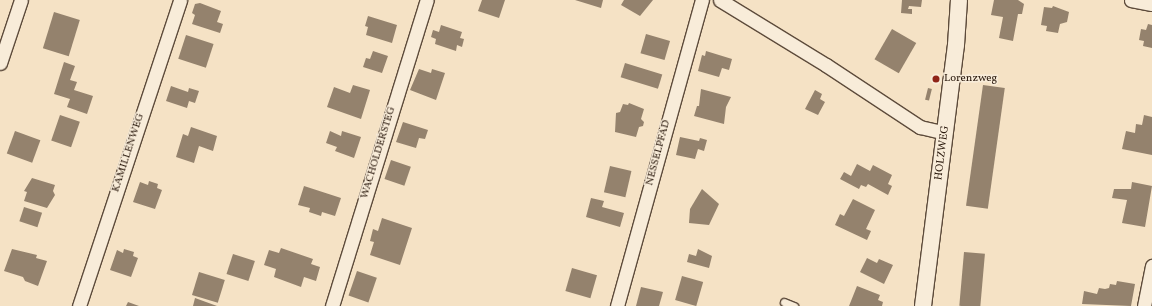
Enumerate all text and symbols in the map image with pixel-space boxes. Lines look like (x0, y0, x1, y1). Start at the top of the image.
place label: Lorenzweg (944, 72, 997, 86)
marker: Lorenzweg (931, 74, 941, 84)
street label: WACHOLDERSTEG (359, 105, 399, 201)
street label: KAMILLENWEG (110, 112, 148, 194)
street label: NESSELPFAD (644, 119, 674, 187)
street label: HOLZWEG (933, 125, 953, 181)

